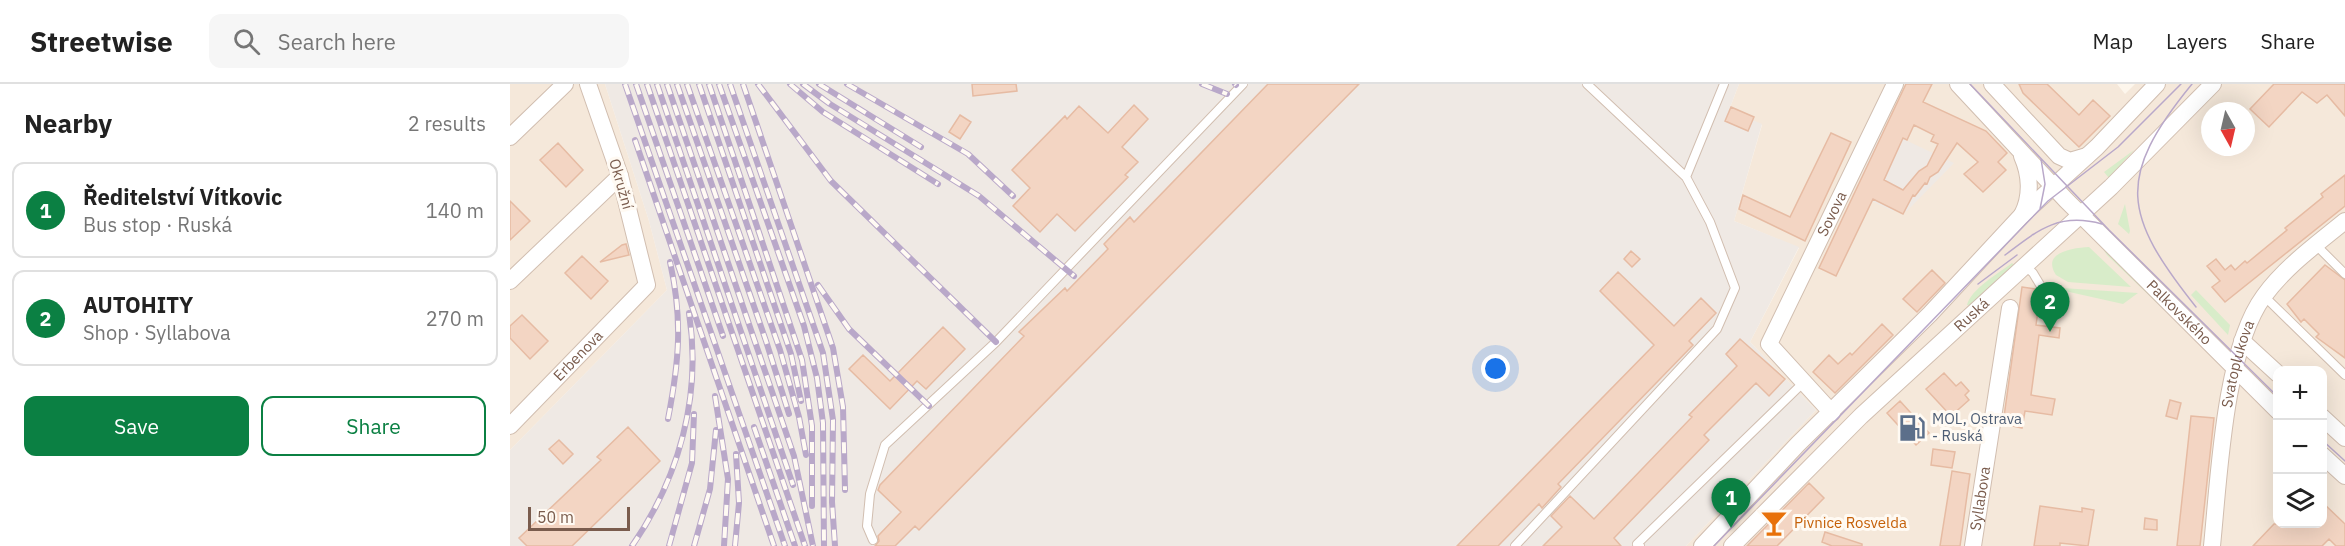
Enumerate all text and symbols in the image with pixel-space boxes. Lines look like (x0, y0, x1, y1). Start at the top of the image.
search box (209, 14, 629, 68)
text: Streetwise (30, 23, 173, 60)
icon: search (230, 25, 263, 58)
text: Search here (278, 27, 396, 56)
text: Map (2093, 27, 2133, 55)
text: Layers (2166, 27, 2228, 55)
text: Share (2261, 27, 2315, 55)
north arrow (2201, 102, 2255, 156)
text: Nearby (24, 106, 112, 140)
text: 2 results (408, 110, 486, 137)
street label: Okružní (605, 156, 638, 212)
text: Ředitelství Vítkovic (83, 182, 282, 211)
street label: Sovova (1813, 188, 1851, 239)
text: 1 (40, 197, 52, 224)
text: 140 m (426, 197, 484, 224)
text: Bus stop · Ruská (83, 211, 232, 238)
street label: Palkovského (2143, 276, 2216, 349)
pin: 2 (2030, 282, 2070, 332)
text: AUTOHITY (83, 290, 193, 319)
street label: Ruská (1950, 293, 1993, 335)
text: 2 (40, 305, 52, 332)
text: 270 m (426, 305, 484, 332)
street label: Svatoplukova (2217, 317, 2258, 409)
text: Shop · Syllabova (83, 319, 231, 346)
street label: Erbenova (549, 326, 607, 385)
your location (1481, 354, 1510, 383)
map controls (2273, 366, 2327, 528)
button: + (2273, 366, 2327, 420)
button: Save (24, 396, 249, 456)
button: Share (261, 396, 486, 456)
place label: MOL, Ostrava - Ruská (1932, 409, 2022, 445)
fuel station icon: MOL, Ostrava - Ruská (1897, 413, 1927, 443)
button: − (2273, 420, 2327, 474)
street label: Syllabova (1966, 465, 1994, 532)
button: layers (2273, 474, 2327, 528)
pin: 1 (1712, 478, 1750, 528)
scale bar (528, 504, 630, 532)
text: 50 m (537, 507, 574, 527)
bar icon: Pivnice Rosvelda (1759, 508, 1789, 538)
place label: Pivnice Rosvelda (1794, 513, 1907, 532)

